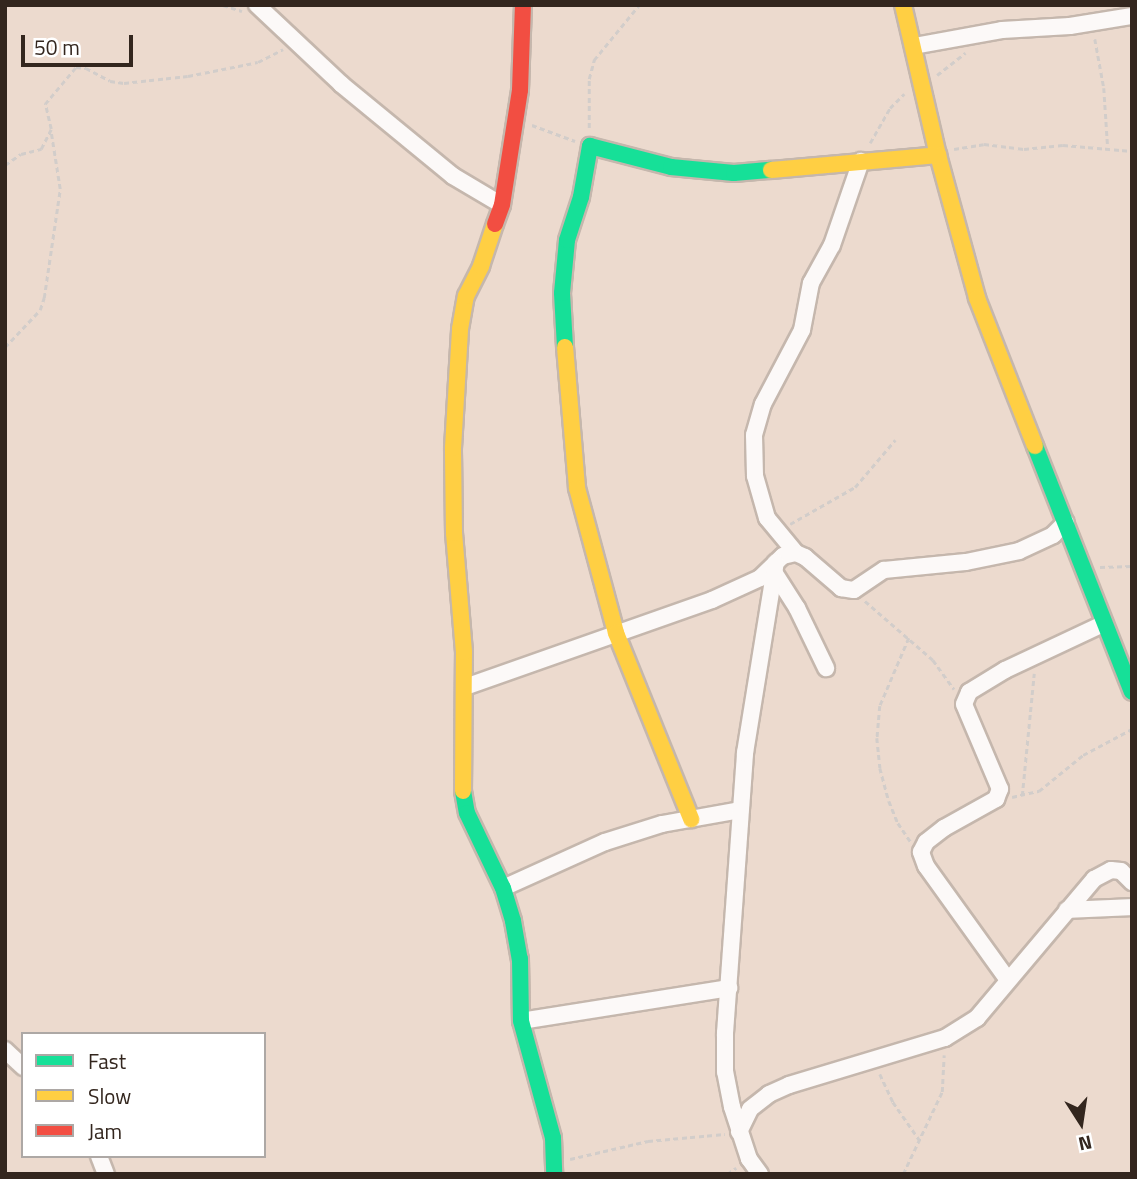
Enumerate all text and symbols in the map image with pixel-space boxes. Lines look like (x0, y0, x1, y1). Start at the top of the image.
scale bar (24, 21, 136, 65)
text: 50 m (34, 31, 80, 63)
legend (21, 1032, 266, 1158)
text: Fast (88, 1045, 126, 1077)
text: Slow (88, 1080, 131, 1112)
north arrow (1046, 1088, 1116, 1158)
text: Jam (88, 1115, 122, 1147)
text: N (1076, 1128, 1095, 1160)

